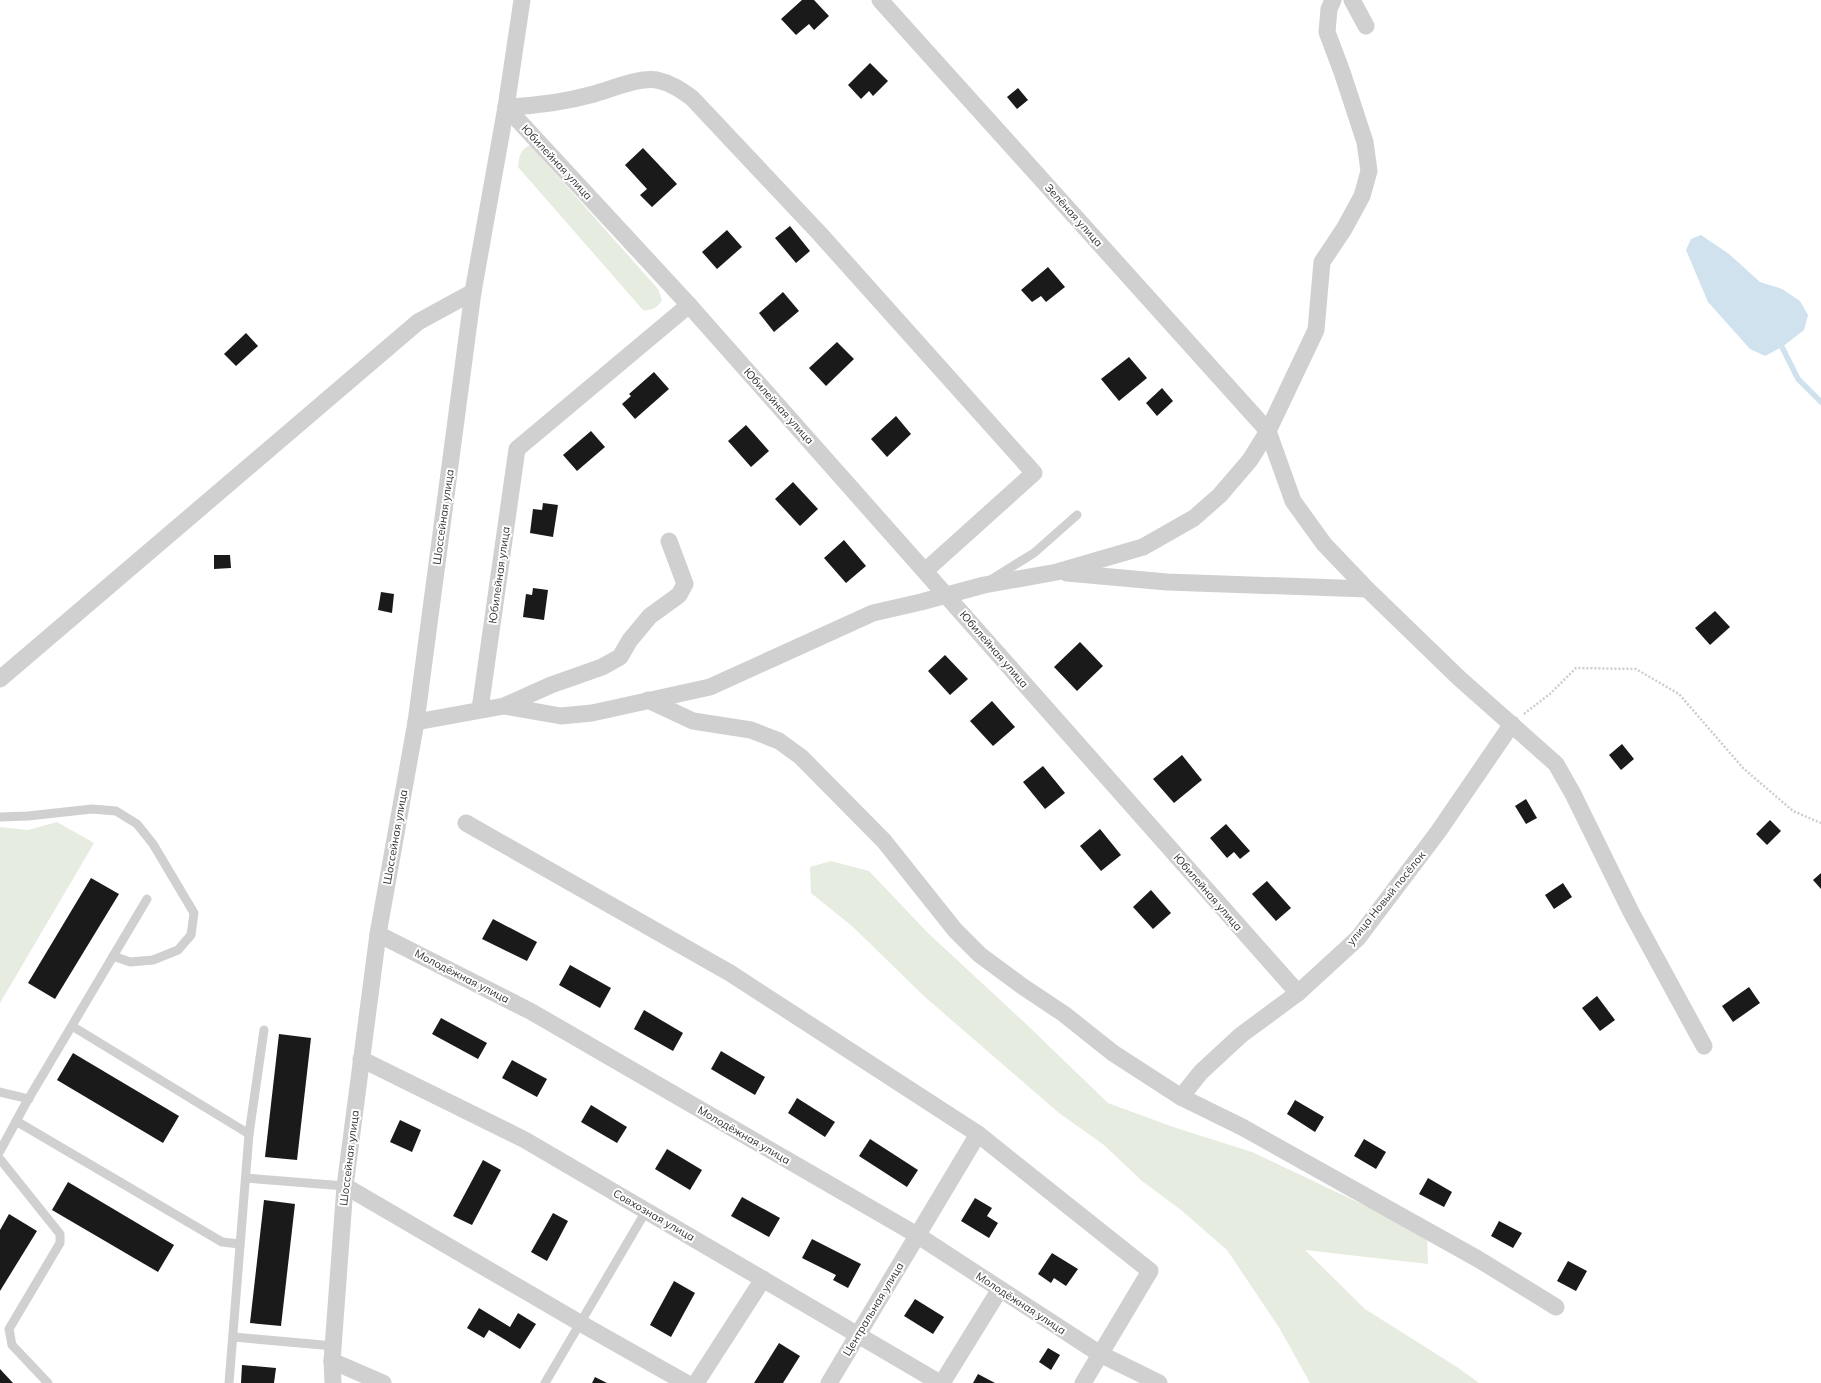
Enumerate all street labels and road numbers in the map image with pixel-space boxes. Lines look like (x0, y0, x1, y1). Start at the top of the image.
street label: Юбилейная улица (519, 121, 595, 203)
street label: Зелёная улица (1042, 181, 1106, 249)
street label: Юбилейная улица (741, 365, 817, 447)
street label: Шоссейная улица (429, 468, 457, 566)
street label: Юбилейная улица (485, 526, 513, 624)
street label: Юбилейная улица (957, 608, 1031, 690)
street label: Шоссейная улица (380, 788, 410, 886)
street label: улица Новый посёлок (1344, 848, 1428, 948)
street label: Юбилейная улица (1171, 851, 1245, 933)
street label: Молодёжная улица (412, 946, 512, 1006)
street label: Молодёжная улица (695, 1103, 793, 1167)
street label: Шоссейная улица (336, 1109, 362, 1207)
street label: Совхозная улица (611, 1186, 697, 1244)
street label: Центральная улица (840, 1260, 906, 1358)
street label: Молодёжная улица (973, 1269, 1069, 1337)

